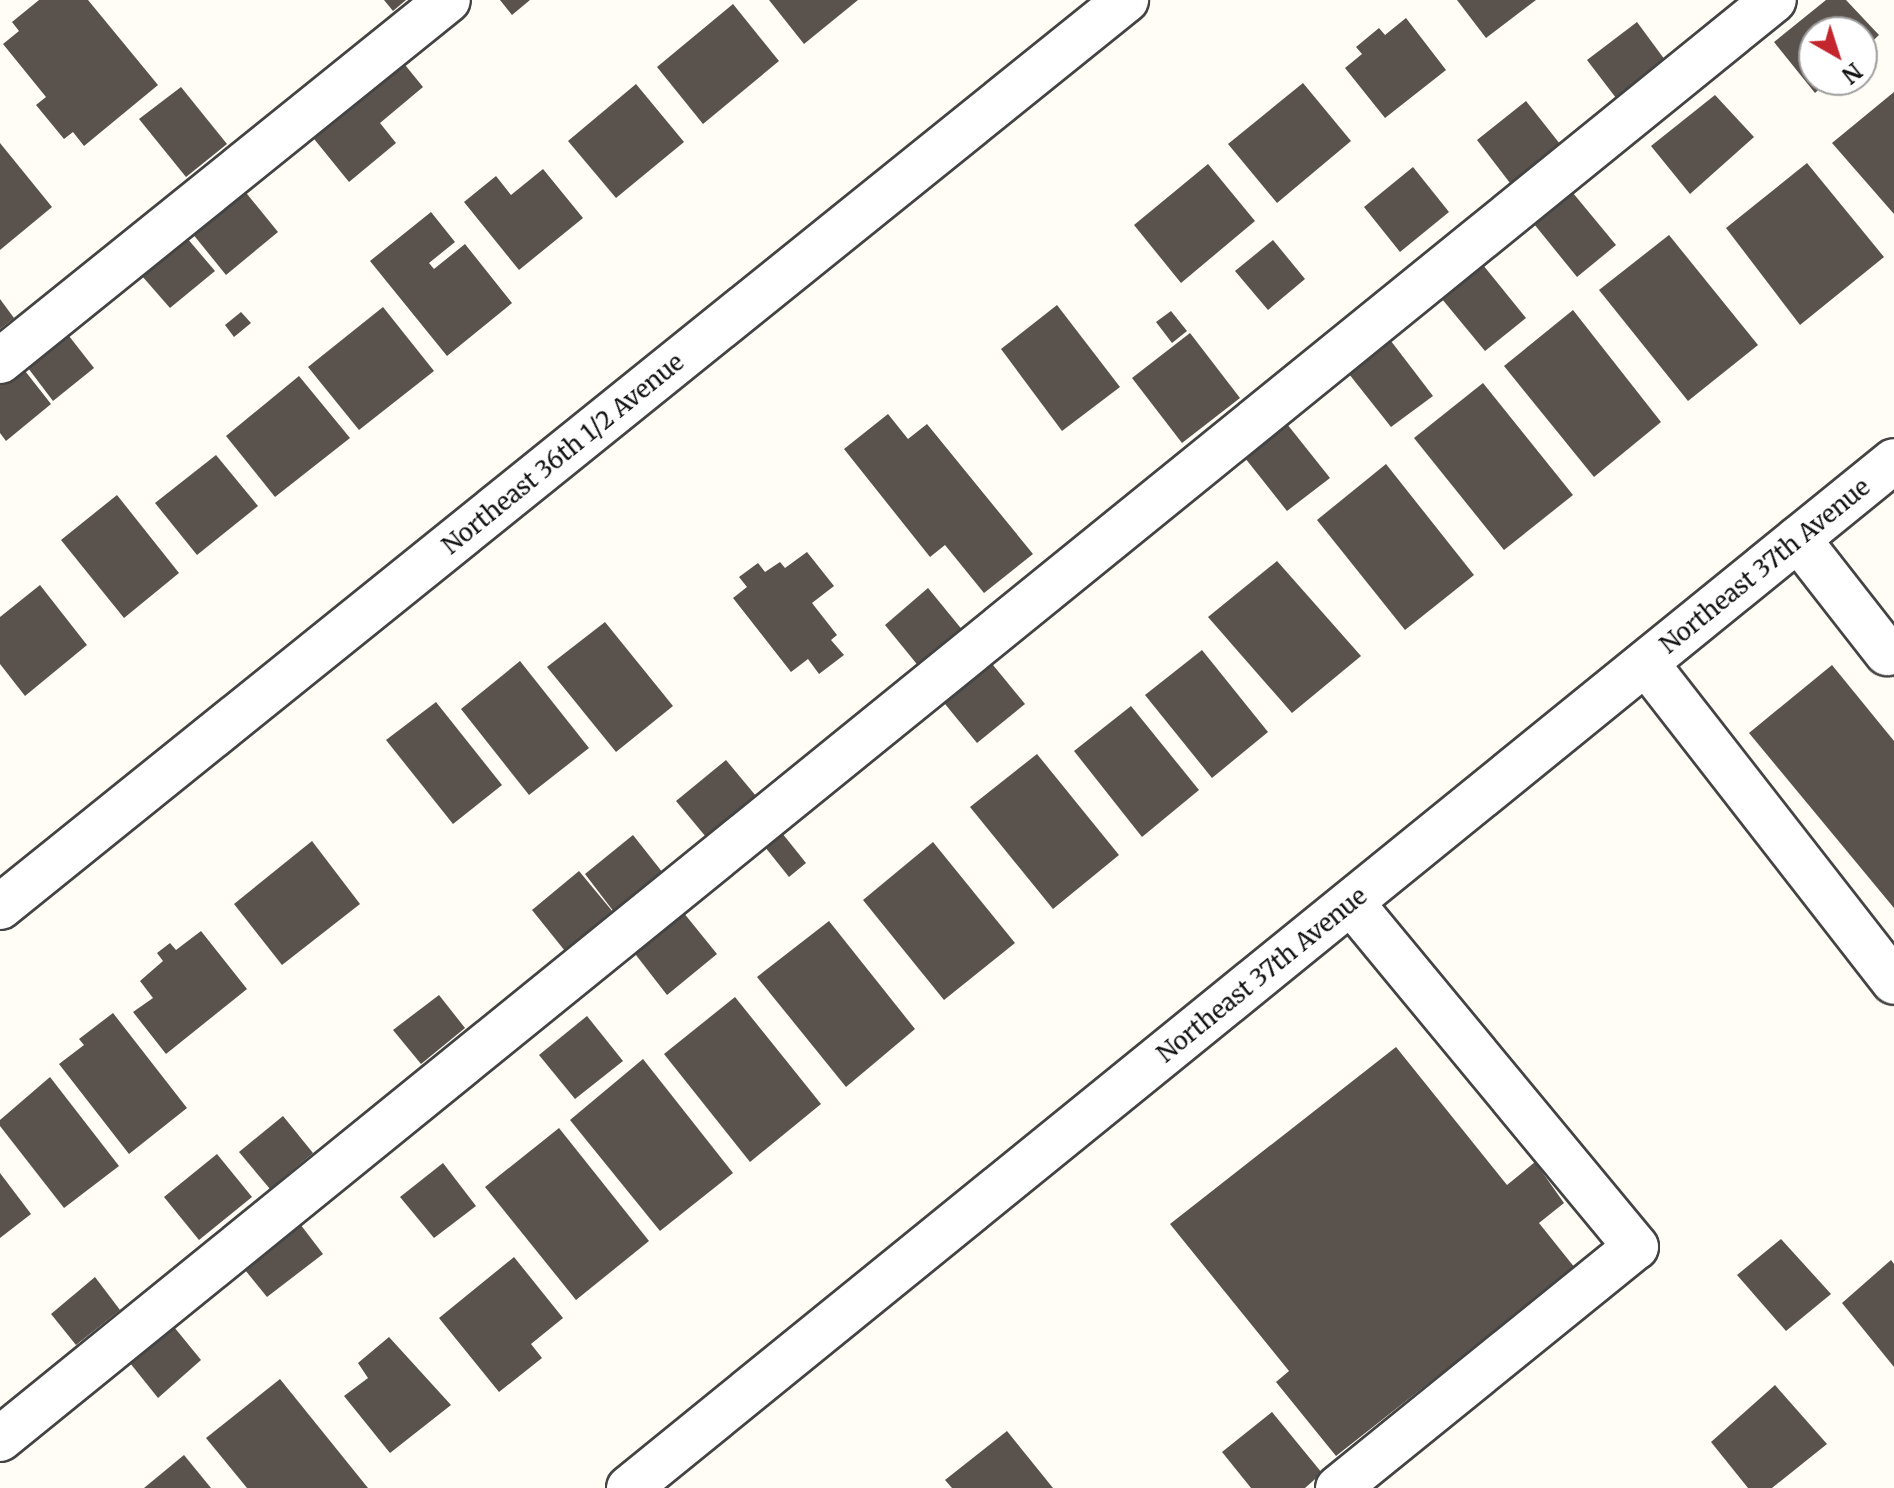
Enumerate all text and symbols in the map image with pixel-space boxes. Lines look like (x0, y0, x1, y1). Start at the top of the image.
north arrow (1798, 16, 1878, 96)
text: N (1836, 57, 1867, 89)
street label: Northeast 36th 1/2 Avenue (436, 348, 690, 560)
street label: Northeast 37th Avenue (1654, 472, 1876, 660)
street label: Northeast 37th Avenue (1151, 881, 1373, 1069)

